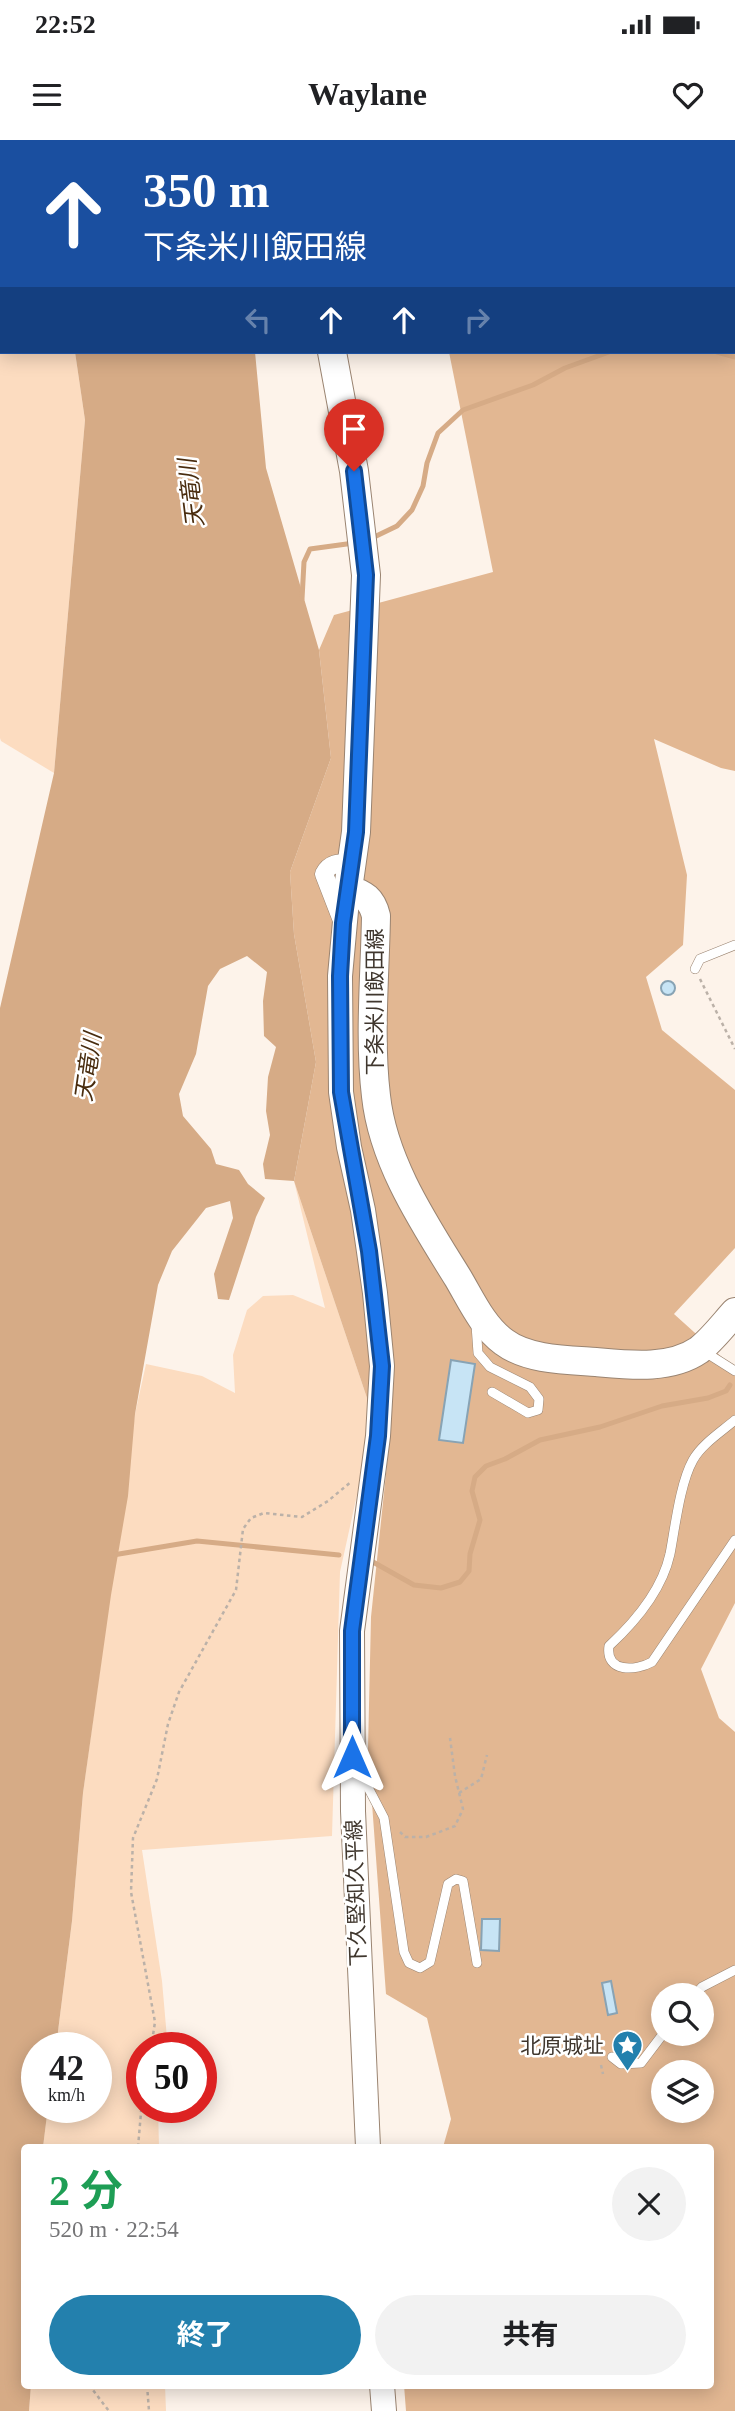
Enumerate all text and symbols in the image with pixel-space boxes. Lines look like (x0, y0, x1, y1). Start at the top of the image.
text: 22:52 (35, 10, 96, 39)
icon: menu (28, 76, 66, 114)
text: Waylane (308, 76, 427, 112)
icon: heart (669, 76, 707, 114)
text: 350 m (143, 163, 270, 218)
icon: ahead (28, 168, 119, 259)
text: 下条米川飯田線 (143, 229, 367, 265)
icon: left (239, 301, 277, 339)
icon: ahead (312, 301, 350, 339)
icon: ahead (385, 301, 423, 339)
icon: right (458, 301, 496, 339)
pin (324, 399, 384, 471)
icon: arrive (335, 410, 373, 448)
water label: 天竜川 (175, 454, 208, 529)
street label: 下条米川飯田線 (363, 929, 387, 1076)
water label: 天竜川 (71, 1028, 106, 1103)
position arrow (315, 1720, 389, 1794)
street label: 下久堅知久平線 (341, 1819, 371, 1967)
map controls (651, 1983, 714, 2123)
button: search (651, 1983, 714, 2046)
place icon: 北原城址 (610, 2029, 644, 2073)
speed limit sign: 50 (126, 2032, 217, 2123)
place label: 北原城址 (520, 2034, 604, 2058)
text: 42 (49, 2049, 84, 2088)
button: layers (651, 2060, 714, 2123)
text: km/h (48, 2085, 85, 2105)
button: close (612, 2167, 686, 2241)
text: 2 分 (49, 2168, 123, 2214)
text: 520 m · 22:54 (49, 2217, 179, 2242)
button: 終了 (49, 2295, 361, 2375)
button: 共有 (375, 2295, 686, 2375)

